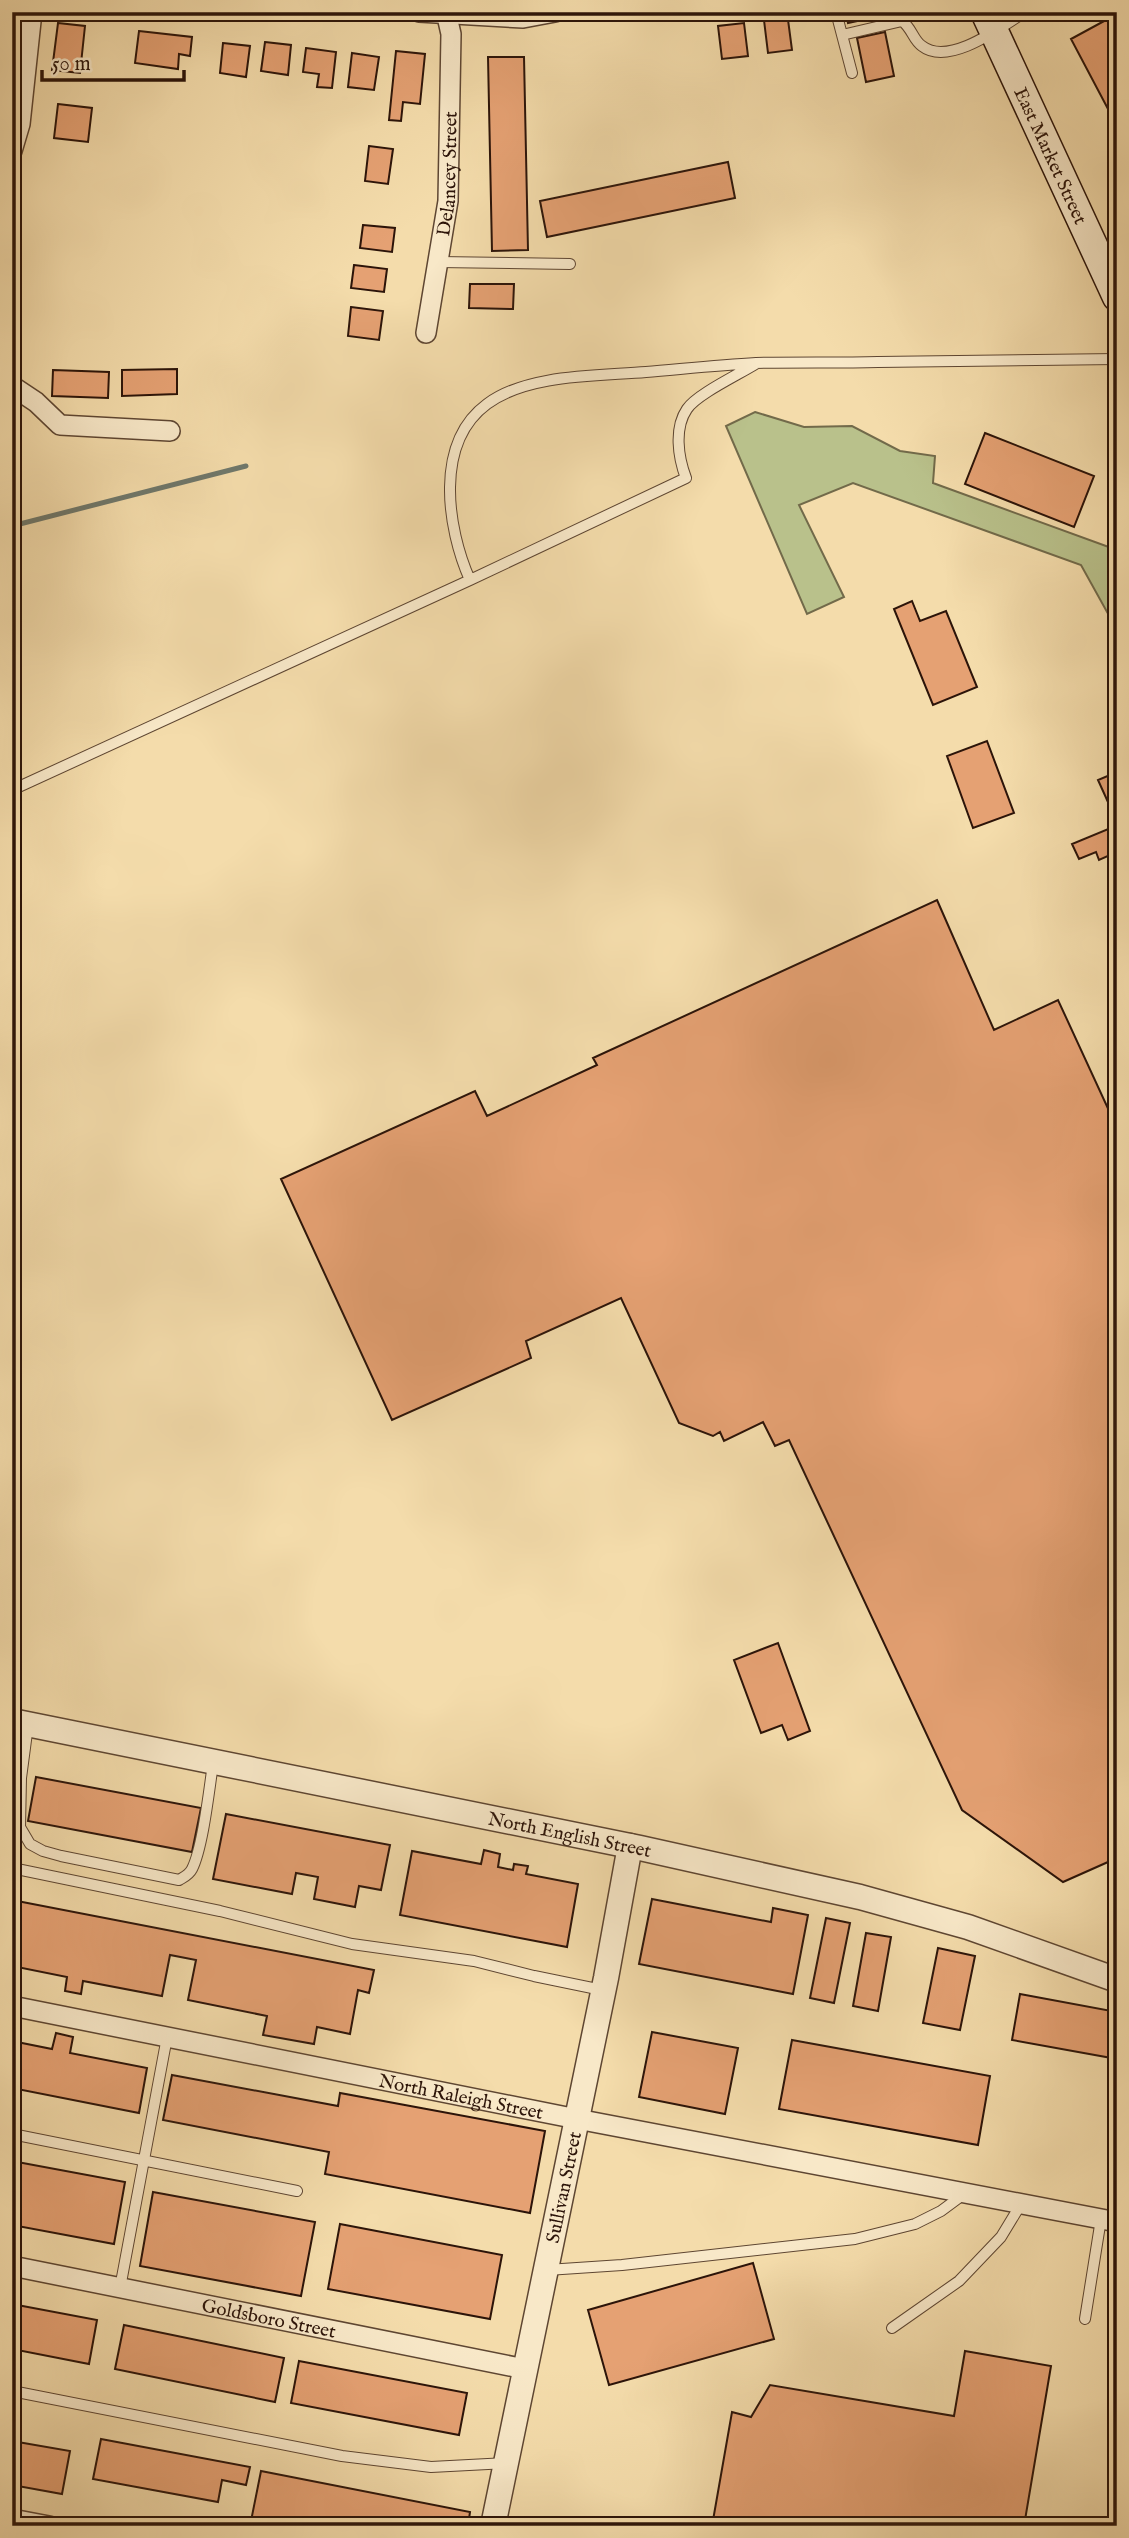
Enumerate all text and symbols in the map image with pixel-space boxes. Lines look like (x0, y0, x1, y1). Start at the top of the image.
scale bar (42, 38, 184, 82)
text: 50 m (52, 51, 91, 78)
street label: East Market Street (1007, 84, 1092, 229)
street label: Delancey Street (432, 111, 464, 238)
street label: North English Street (486, 1808, 654, 1864)
street label: North Raleigh Street (376, 2070, 546, 2126)
street label: Sullivan Street (542, 2129, 588, 2245)
street label: Goldsboro Street (199, 2294, 338, 2345)

